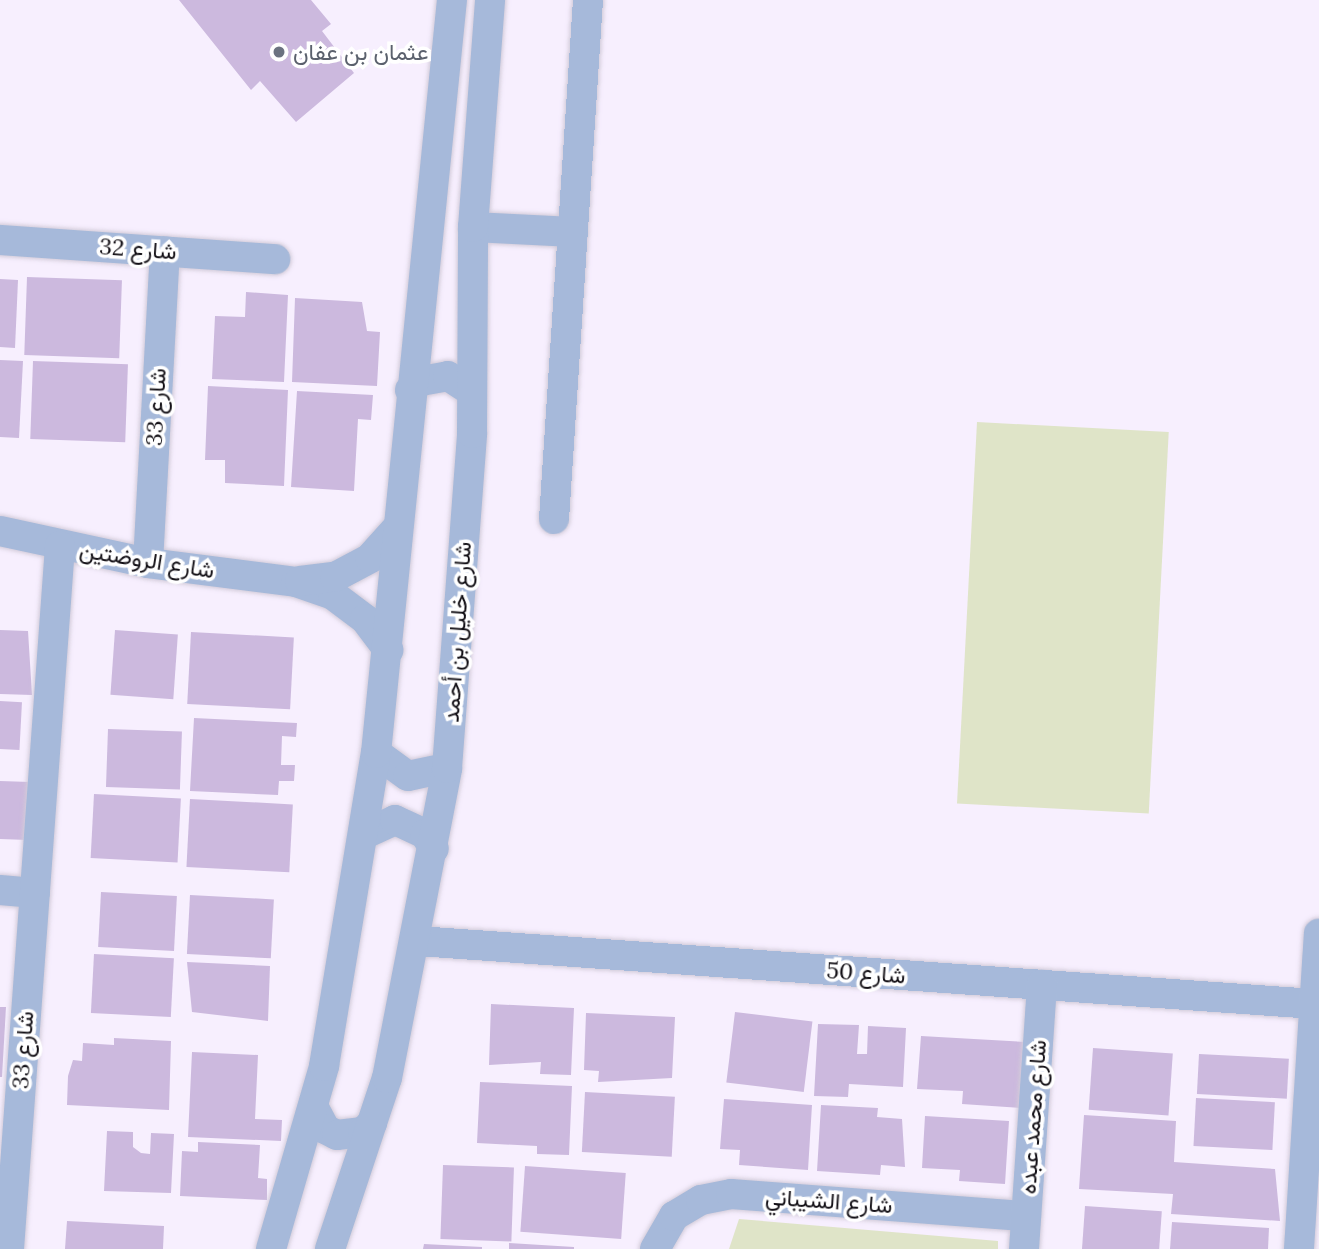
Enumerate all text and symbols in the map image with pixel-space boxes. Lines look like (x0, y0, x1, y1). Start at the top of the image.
place label: عثمان بن عفان (293, 38, 428, 66)
marker: عثمان بن عفان (271, 44, 287, 60)
street label: شارع 32 (98, 233, 178, 265)
street label: شارع 33 (140, 367, 172, 447)
street label: شارع الروضتين (78, 536, 216, 584)
street label: شارع خليل بن أحمد (437, 541, 477, 723)
street label: شارع 50 (826, 956, 906, 990)
street label: شارع 33 (7, 1010, 39, 1090)
street label: شارع محمد عبده (1014, 1039, 1052, 1195)
street label: شارع الشيباني (764, 1183, 894, 1219)

